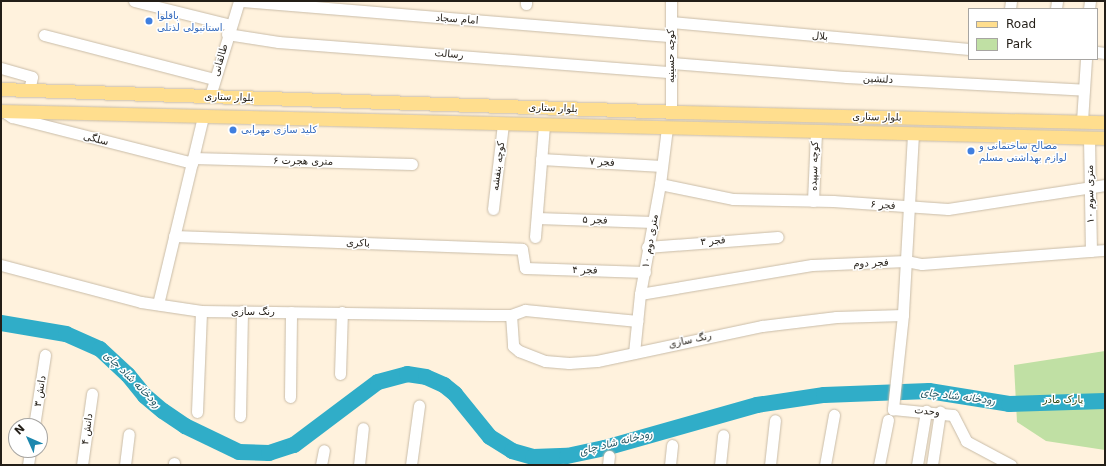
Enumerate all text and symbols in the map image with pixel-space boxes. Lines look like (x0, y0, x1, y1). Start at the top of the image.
legend (968, 8, 1098, 60)
place label: باقلوا استانبولی لذتلی (157, 9, 222, 32)
street label: امام سجاد (435, 12, 479, 26)
marker: باقلوا استانبولی لذتلی (144, 16, 154, 26)
text: Road (1006, 17, 1036, 31)
street label: کوچه حسینیه (665, 29, 677, 83)
street label: بلال (811, 29, 829, 43)
text: Park (1006, 37, 1032, 51)
street label: طالقانی (210, 42, 230, 78)
street label: رسالت (434, 47, 464, 61)
street label: دلنشین (863, 72, 893, 86)
street label: بلوار ستاری (204, 90, 254, 104)
street label: بلوار ستاری (528, 101, 578, 115)
street label: بلوار ستاری (852, 111, 902, 123)
place label: کلید سازی مهرابی (241, 124, 317, 136)
marker: کلید سازی مهرابی (228, 125, 238, 135)
street label: سلگی (82, 130, 110, 148)
place label: مصالح ساختمانی و لوازم بهداشتی مسلم (979, 139, 1067, 162)
street label: کوچه بنفشه (489, 141, 507, 191)
street label: کوچه سپیده (807, 141, 821, 191)
marker: مصالح ساختمانی و لوازم بهداشتی مسلم (966, 146, 976, 156)
street label: ۶ متری هجرت (273, 154, 333, 168)
street label: فجر ۷ (589, 155, 615, 169)
street label: ۱۰ متری سوم (1083, 165, 1097, 223)
street label: فجر ۶ (870, 198, 896, 212)
street label: ۱۰ متری دوم (639, 213, 661, 269)
street label: فجر ۵ (582, 214, 608, 226)
street label: فجر ۳ (700, 234, 726, 248)
street label: باکری (346, 237, 370, 249)
street label: فجر دوم (853, 256, 889, 270)
street label: فجر ۴ (572, 264, 598, 276)
street label: رنگ سازی (231, 306, 275, 318)
street label: رنگ سازی (667, 330, 713, 350)
water label: رودخانه شاد چای (101, 349, 163, 411)
street label: دانش ۳ (32, 375, 48, 407)
water label: رودخانه شاد چای (920, 386, 996, 408)
park label: پارک مادر (1043, 394, 1083, 406)
street label: وحدت (914, 404, 940, 418)
street label: دانش ۴ (79, 413, 95, 445)
north arrow (8, 418, 48, 458)
text: N (12, 422, 28, 438)
water label: رودخانه شاد چای (578, 428, 654, 458)

